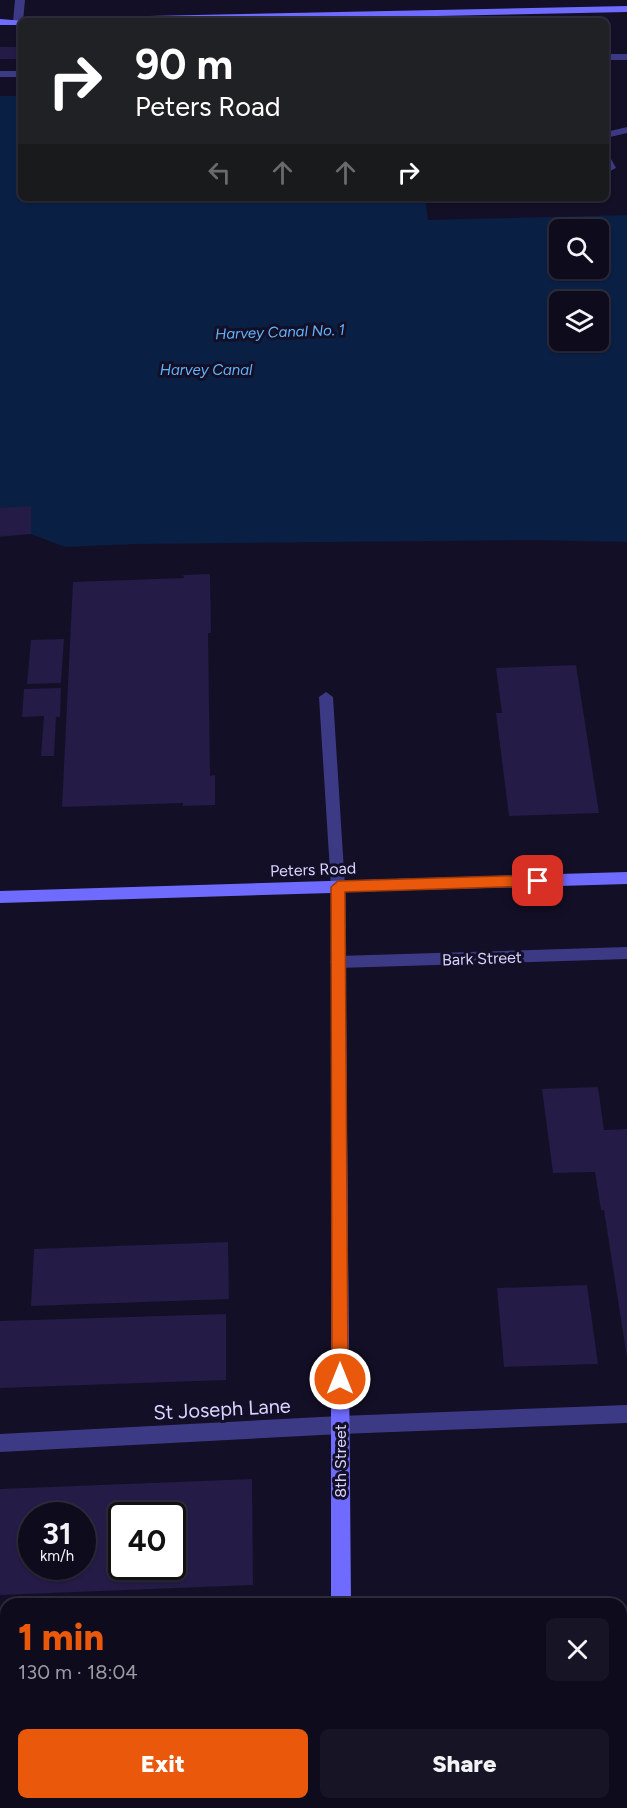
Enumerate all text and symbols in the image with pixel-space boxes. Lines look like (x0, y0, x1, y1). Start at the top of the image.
text: 90 m (135, 39, 233, 90)
icon: right (36, 42, 114, 120)
text: Peters Road (135, 90, 281, 123)
icon: left (203, 156, 236, 189)
icon: ahead (266, 156, 299, 189)
icon: ahead (329, 156, 362, 189)
icon: right (392, 156, 425, 189)
map controls (549, 219, 609, 351)
button: search (549, 219, 609, 279)
button: layers (549, 291, 609, 351)
water label: Harvey Canal No. 1 (215, 321, 345, 343)
water label: Harvey Canal (160, 361, 253, 379)
pin (512, 855, 563, 906)
street label: Peters Road (270, 859, 356, 880)
icon: arrive (521, 864, 554, 897)
street label: Bark Street (442, 948, 522, 969)
position arrow (308, 1347, 372, 1411)
street label: St Joseph Lane (153, 1393, 291, 1425)
street label: 8th Street (331, 1424, 350, 1498)
speed limit sign: 40 (108, 1502, 186, 1580)
text: 31 (42, 1515, 72, 1552)
text: km/h (40, 1547, 74, 1565)
text: 1 min (18, 1616, 104, 1659)
button: close (546, 1618, 609, 1681)
text: 130 m · 18:04 (18, 1660, 138, 1684)
button: Exit (18, 1729, 308, 1798)
button: Share (320, 1729, 609, 1798)

